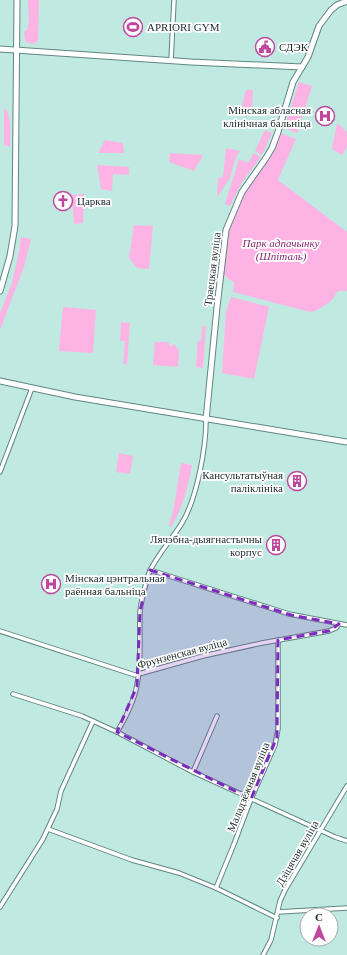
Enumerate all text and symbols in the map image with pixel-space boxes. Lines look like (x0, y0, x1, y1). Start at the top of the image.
sports icon: APRIORI GYM (122, 16, 144, 38)
place label: APRIORI GYM (147, 21, 220, 33)
public building icon: СДЭК (254, 36, 276, 58)
place label: СДЭК (279, 41, 309, 53)
place label: Мінская абласная клінічная бальніца (223, 104, 311, 129)
hospital icon: Мінская абласная клінічная бальніца (314, 105, 336, 127)
church icon: Царква (52, 190, 74, 212)
place label: Царква (77, 195, 111, 207)
street label: Траецкая вуліца (202, 231, 223, 307)
park label: Парк адпачынку (Шпіталь) (242, 237, 320, 263)
place label: Кансультатыўная паліклініка (202, 469, 283, 494)
building icon: Кансультатыўная паліклініка (286, 470, 308, 492)
place label: Лячэбна-дыягнастычны корпус (150, 533, 263, 558)
building icon: Лячэбна-дыягнастычны корпус (265, 534, 287, 556)
place label: Мінская цэнтральная раённая бальніца (65, 572, 165, 597)
hospital icon: Мінская цэнтральная раённая бальніца (40, 573, 62, 595)
street label: Фрунзенская вуліца (136, 635, 228, 671)
street label: Маладзёжная вуліца (225, 740, 271, 833)
street label: Дзіцячая вуліца (273, 818, 321, 888)
north arrow (299, 907, 339, 947)
text: С (315, 911, 323, 923)

